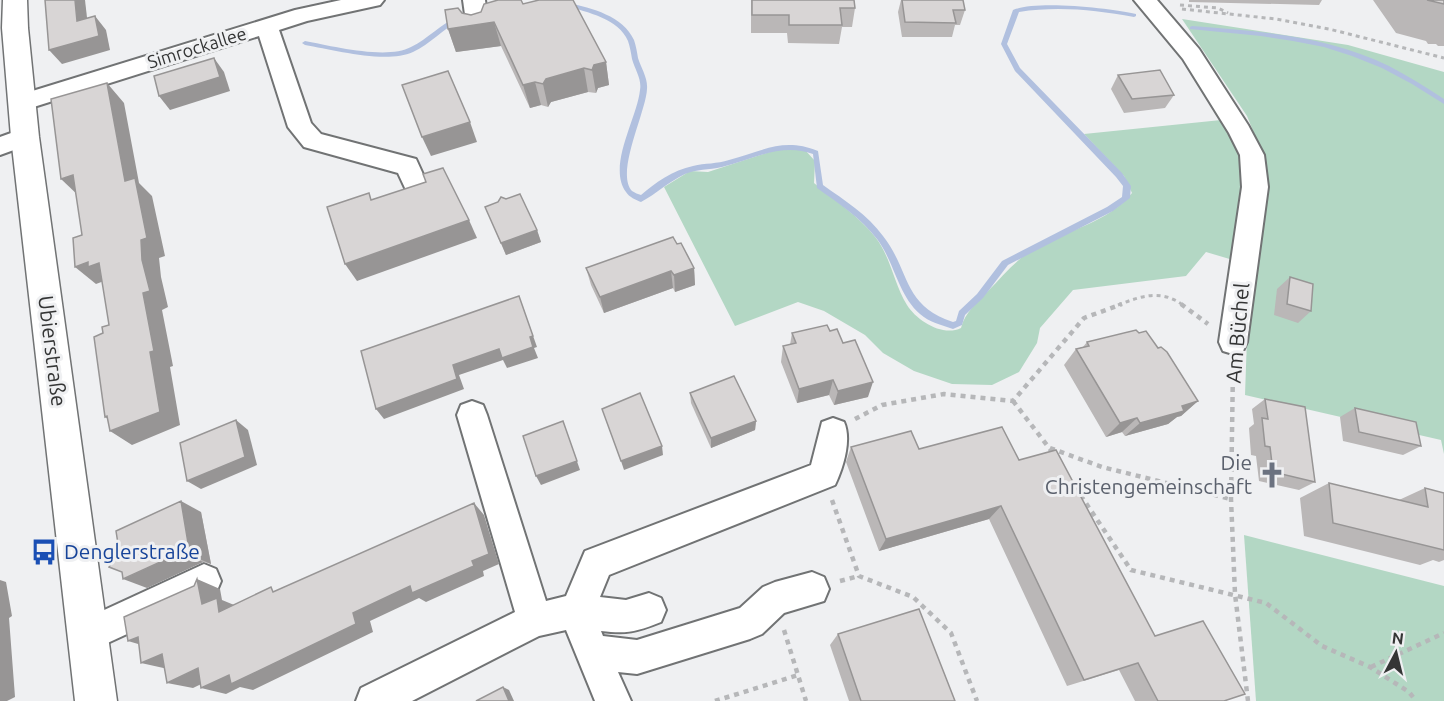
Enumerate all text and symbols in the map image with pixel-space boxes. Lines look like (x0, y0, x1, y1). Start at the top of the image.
street label: Simrockallee (145, 22, 249, 72)
street label: Am Büchel (1221, 282, 1253, 384)
street label: Ubierstraße (34, 294, 72, 408)
place label: Die Christengemeinschaft (1045, 450, 1252, 498)
church icon: Die Christengemeinschaft (1257, 460, 1287, 490)
bus stop icon: Denglerstraße (29, 537, 59, 567)
place label: Denglerstraße (64, 539, 200, 563)
north arrow (1366, 623, 1426, 683)
text: N (1391, 628, 1405, 648)

